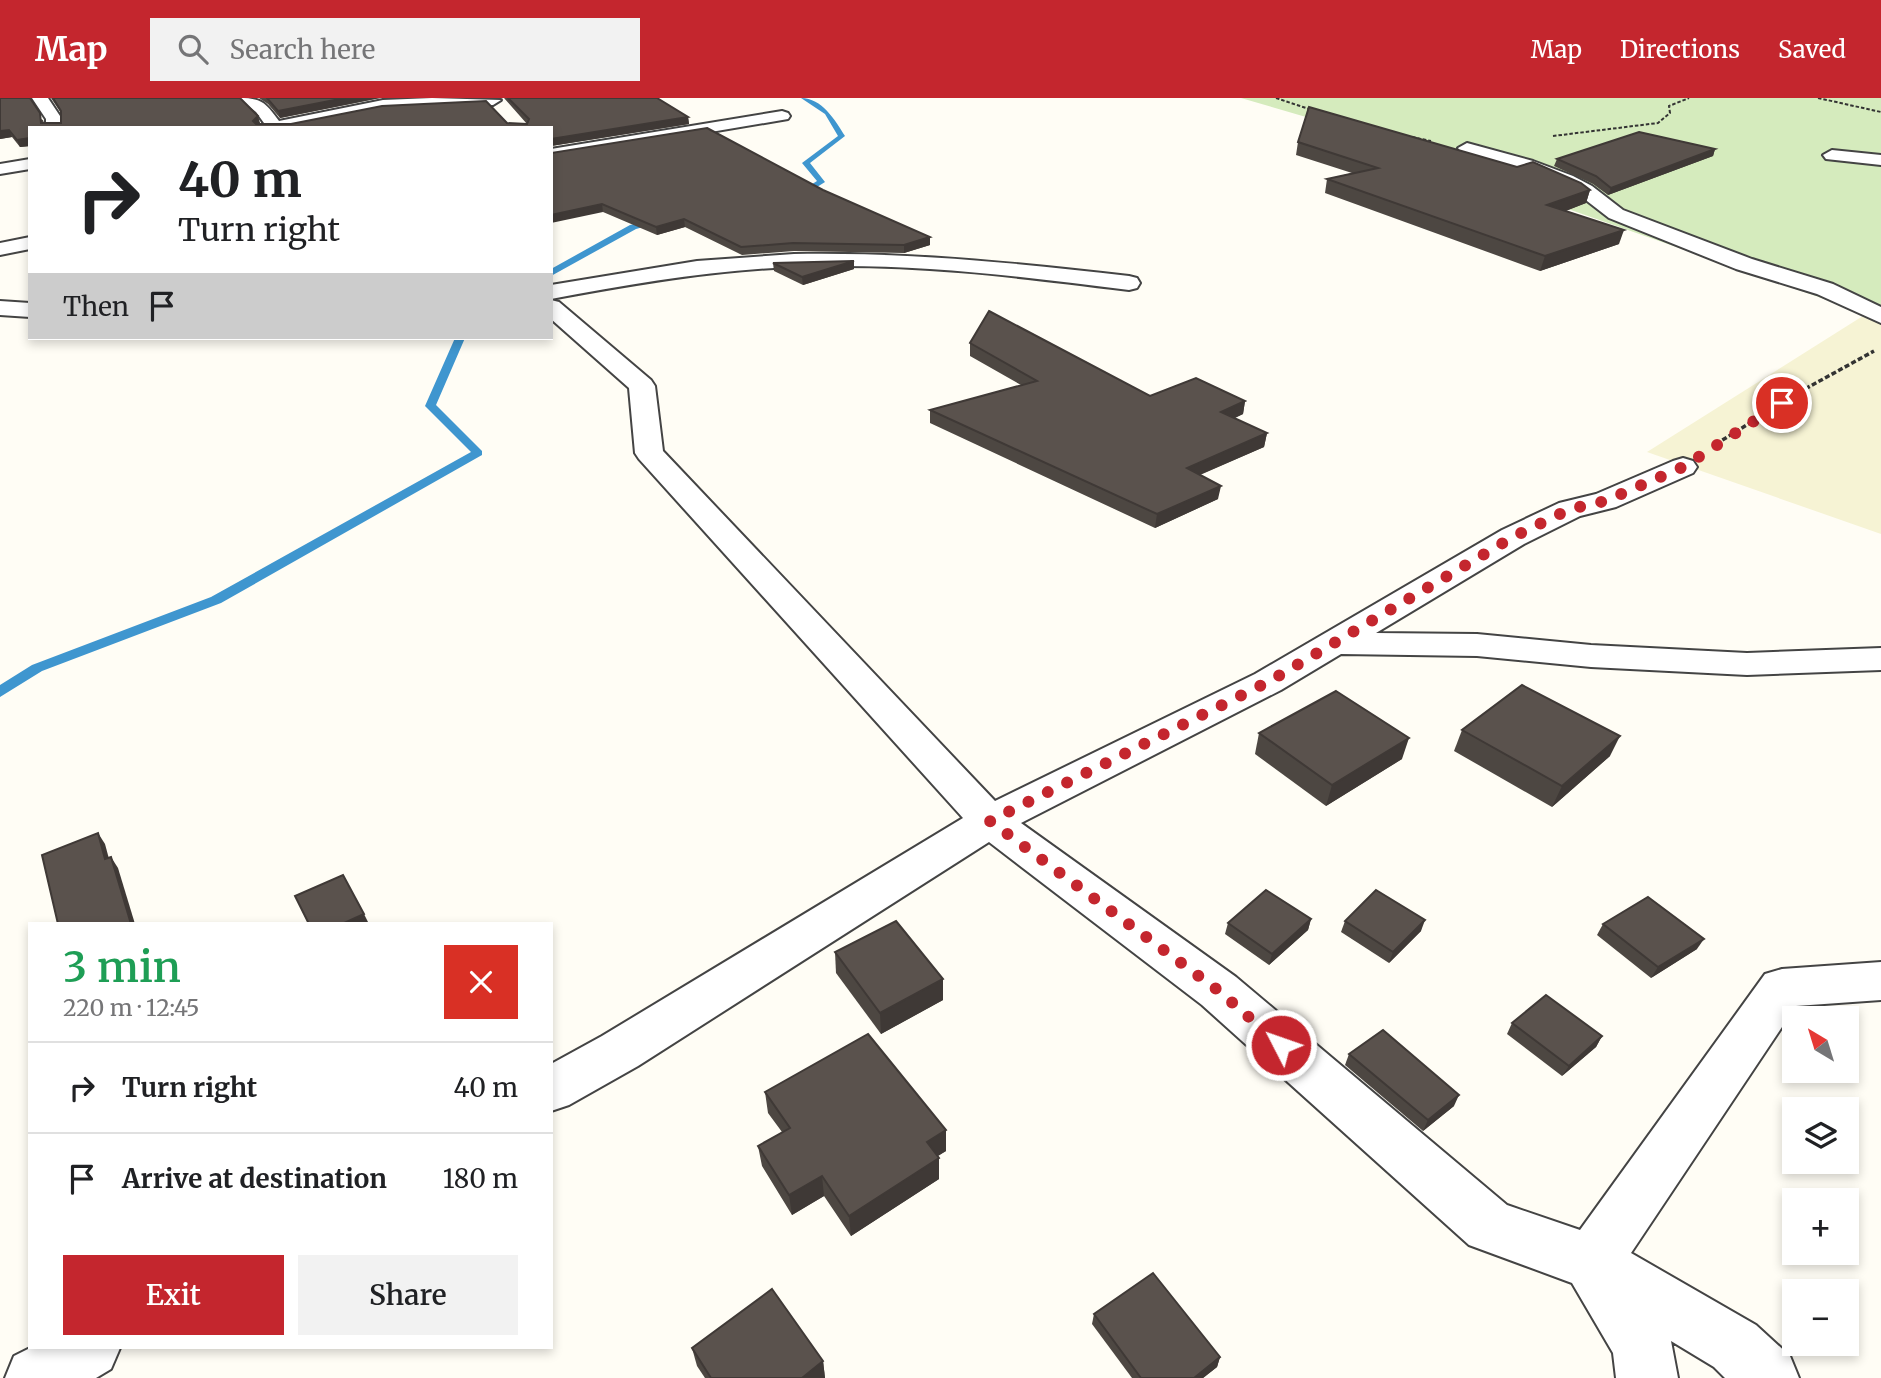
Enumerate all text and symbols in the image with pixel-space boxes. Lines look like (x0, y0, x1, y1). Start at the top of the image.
search box (150, 18, 640, 81)
text: Map (35, 29, 108, 70)
icon: search (174, 30, 212, 68)
text: Search here (230, 33, 375, 66)
text: Map (1531, 34, 1582, 65)
text: Directions (1620, 34, 1740, 65)
text: Saved (1778, 34, 1846, 65)
text: 40 m (178, 149, 302, 210)
icon: right (63, 154, 154, 245)
text: Turn right (178, 210, 340, 250)
icon: arrive (143, 287, 181, 325)
text: Then (63, 290, 129, 323)
pin (1752, 373, 1812, 433)
icon: arrive (1763, 384, 1801, 422)
text: 3 min (63, 941, 181, 993)
button: close (444, 945, 518, 1019)
text: 220 m · 12:45 (63, 993, 199, 1022)
north arrow (1782, 1006, 1858, 1083)
map controls (1782, 1006, 1859, 1356)
position arrow (1244, 1008, 1318, 1082)
icon: right (63, 1069, 101, 1107)
text: Turn right (122, 1071, 257, 1104)
text: 40 m (454, 1071, 518, 1104)
button: layers (1782, 1097, 1859, 1174)
icon: arrive (63, 1160, 101, 1198)
text: Arrive at destination (122, 1162, 387, 1195)
text: 180 m (443, 1162, 518, 1195)
button: + (1782, 1188, 1859, 1265)
button: Exit (63, 1255, 284, 1335)
button: Share (298, 1255, 518, 1335)
button: − (1782, 1279, 1859, 1356)

